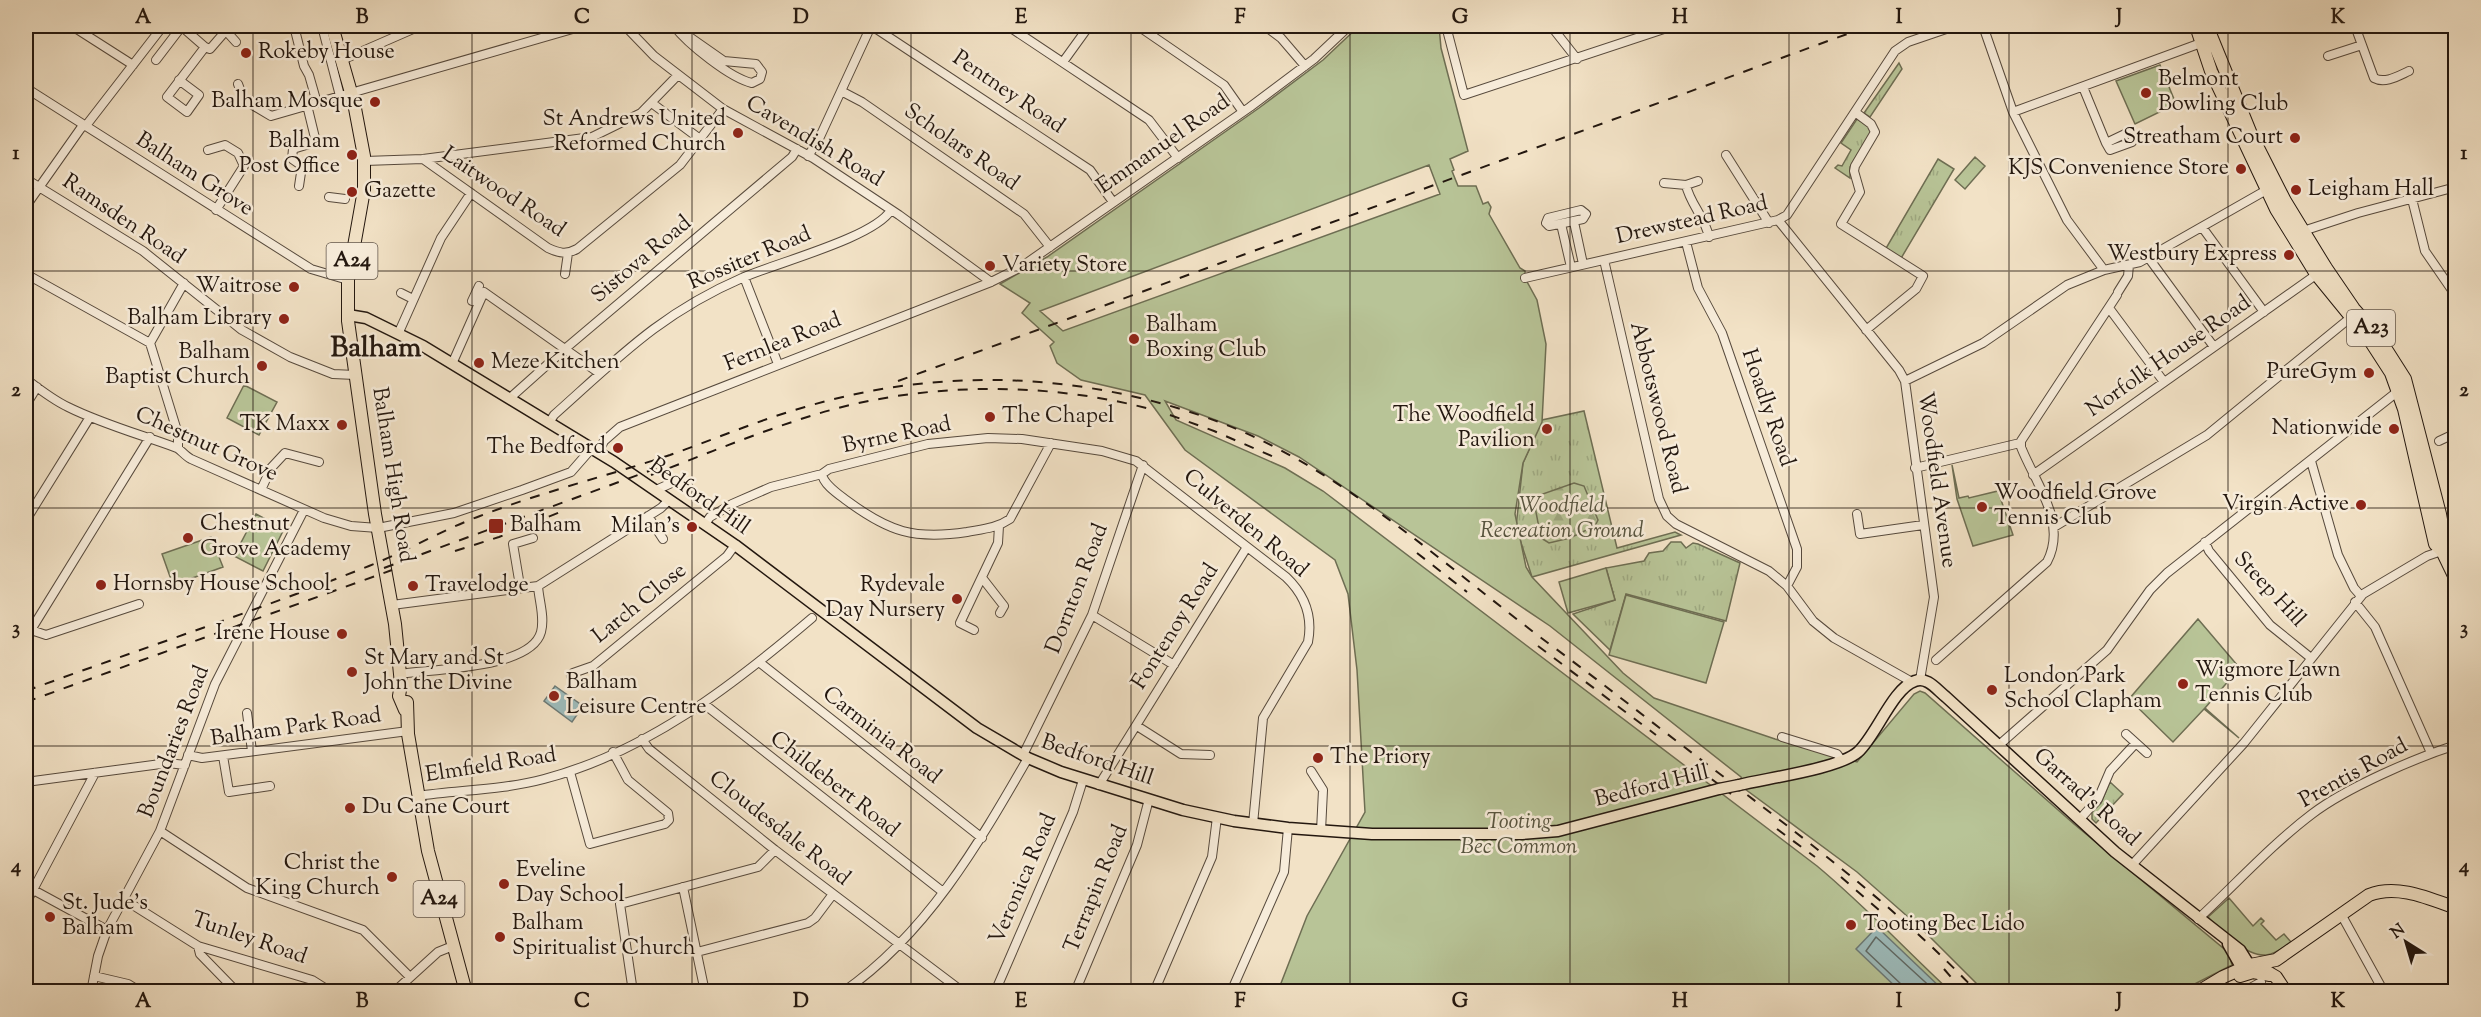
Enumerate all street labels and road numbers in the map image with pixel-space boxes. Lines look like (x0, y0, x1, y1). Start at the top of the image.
street label: Pentney Road (945, 43, 1071, 143)
street label: Emmanuel Road (1091, 87, 1237, 203)
street label: Cavendish Road (739, 88, 889, 196)
street label: Scholars Road (897, 96, 1025, 200)
street label: Balham Grove (129, 125, 259, 225)
street label: Laitwood Road (435, 140, 571, 246)
street label: Ramsden Road (55, 167, 191, 273)
street label: Drewstead Road (1613, 188, 1771, 254)
street label: Sistova Road (585, 208, 699, 312)
street label: Rossiter Road (684, 219, 816, 299)
road number: A24 (326, 243, 378, 279)
street label: Norfolk House Road (2080, 288, 2258, 426)
street label: Fernlea Road (720, 305, 846, 381)
road number: A23 (2347, 310, 2395, 346)
street label: Abbotswood Road (1620, 319, 1694, 497)
street label: Hoadly Road (1732, 345, 1802, 471)
street label: Balham High Road (362, 385, 422, 565)
street label: Woodfield Avenue (1908, 390, 1964, 570)
street label: Chestnut Grove (129, 399, 283, 491)
street label: Byrne Road (840, 409, 954, 463)
street label: Bedford Hill (642, 450, 756, 544)
street label: Culverden Road (1175, 462, 1315, 586)
street label: Dornton Road (1038, 519, 1118, 659)
street label: Steep Hill (2225, 545, 2313, 635)
street label: Larch Close (586, 556, 694, 652)
street label: Fontenoy Road (1124, 558, 1228, 696)
street label: Boundaries Road (131, 661, 219, 823)
street label: Carminia Road (815, 679, 947, 793)
street label: Balham Park Road (208, 700, 384, 756)
street label: Childebert Road (762, 724, 906, 846)
street label: Bedford Hill (1036, 727, 1158, 795)
street label: Prentis Road (2294, 731, 2414, 817)
street label: Elmfield Road (423, 740, 559, 792)
street label: Garrad's Road (2025, 741, 2147, 855)
street label: Bedford Hill (1591, 757, 1713, 817)
street label: Cloudesdale Road (701, 763, 857, 895)
street label: Veronica Road (982, 809, 1066, 949)
street label: Terrapin Road (1057, 820, 1137, 958)
road number: A24 (414, 881, 464, 917)
street label: Tunley Road (187, 904, 311, 974)

